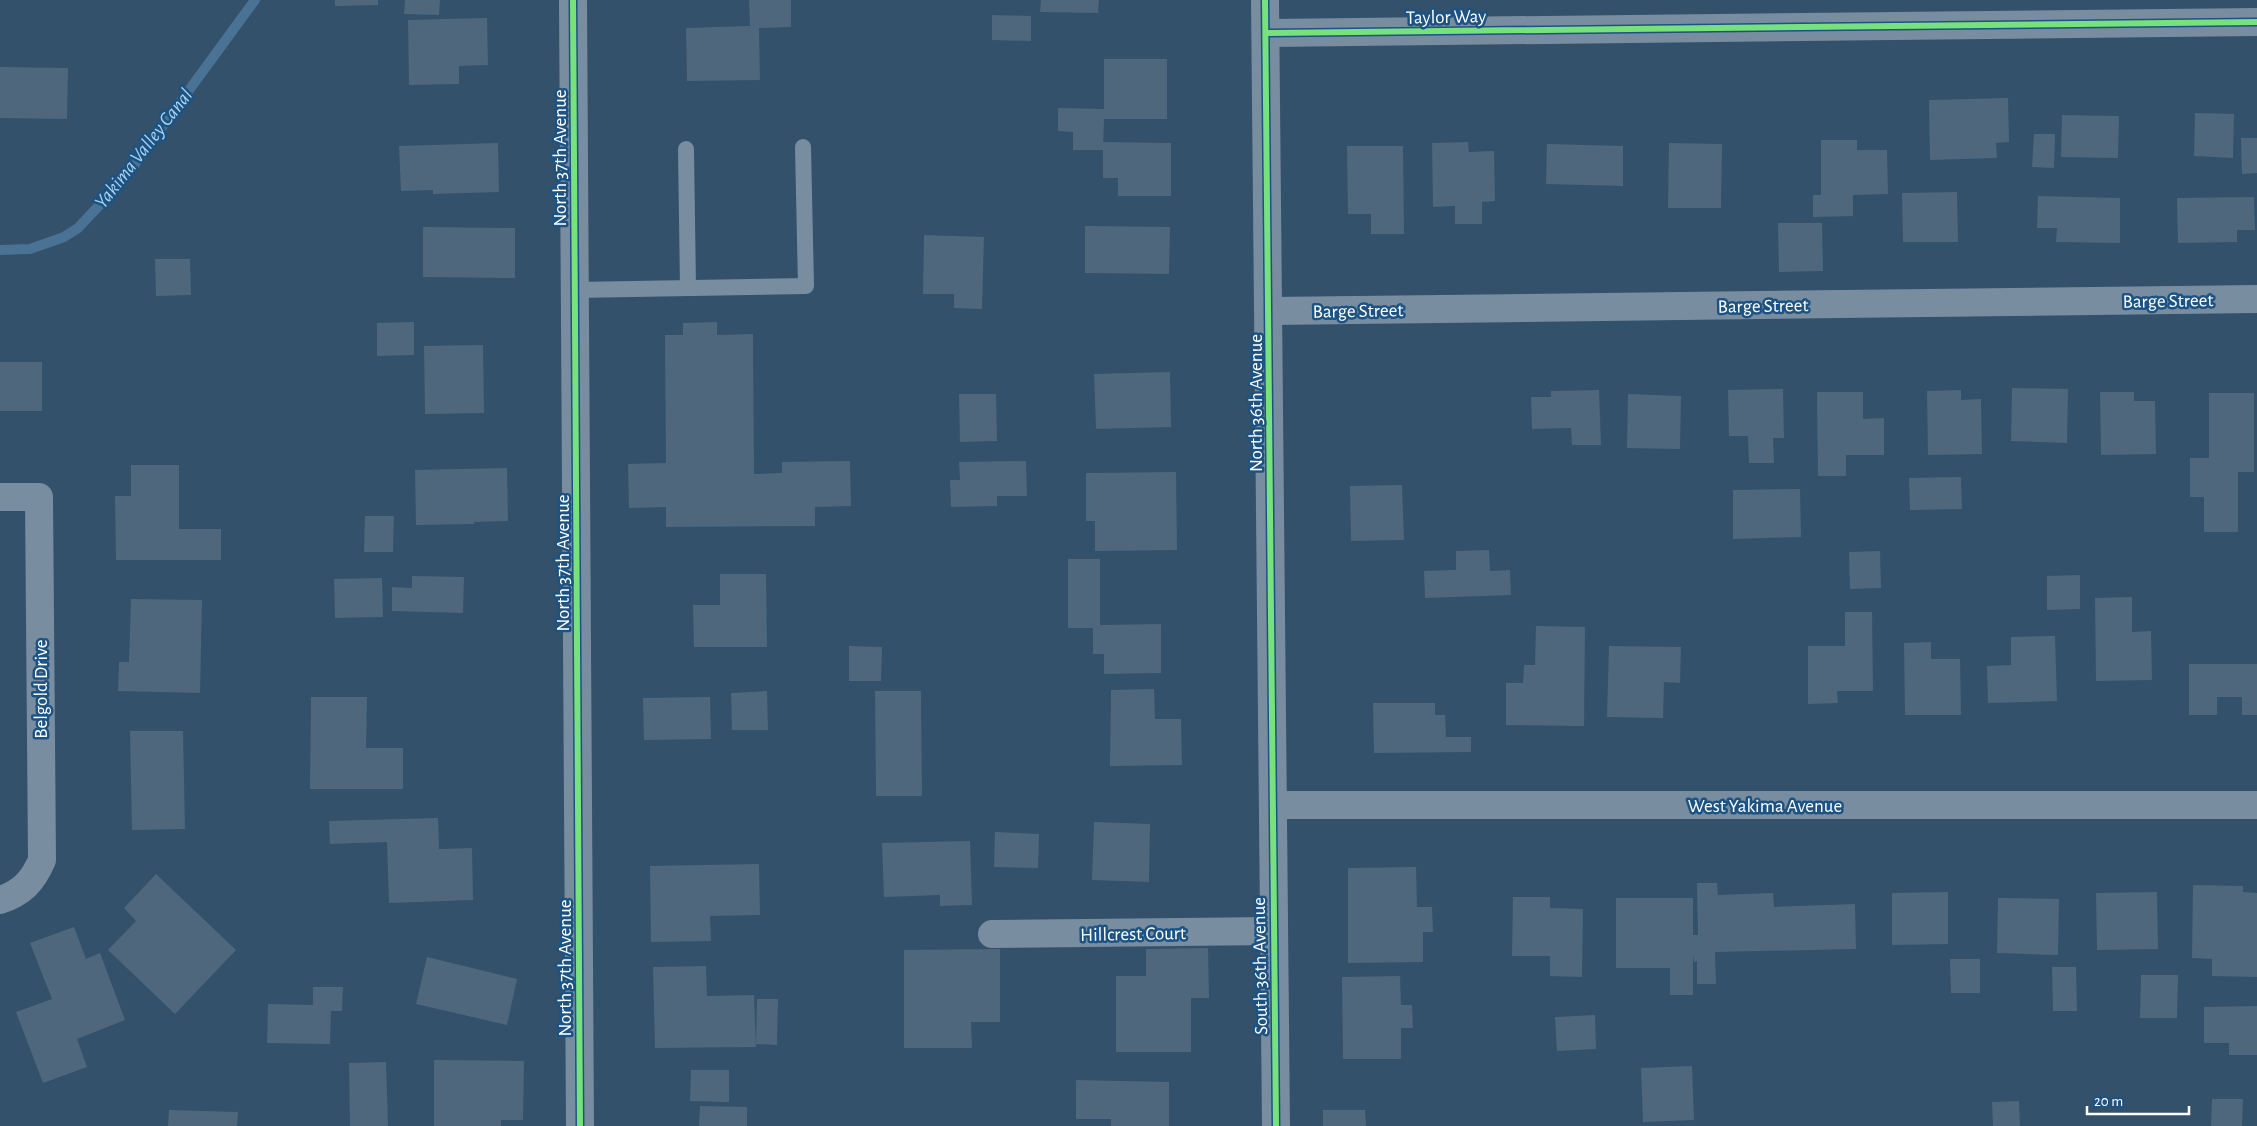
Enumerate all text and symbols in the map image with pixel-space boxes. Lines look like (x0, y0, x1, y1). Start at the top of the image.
street label: Taylor Way (1406, 7, 1486, 28)
water label: Yakima Valley Canal (91, 85, 197, 212)
street label: North 37th Avenue (551, 89, 570, 227)
street label: Barge Street (2122, 291, 2214, 312)
street label: Barge Street (1717, 296, 1809, 317)
street label: Barge Street (1312, 301, 1404, 322)
street label: North 36th Avenue (1247, 334, 1266, 472)
street label: North 37th Avenue (554, 494, 573, 632)
street label: Belgold Drive (32, 639, 51, 739)
street label: West Yakima Avenue (1688, 797, 1842, 816)
street label: South 36th Avenue (1250, 897, 1271, 1035)
street label: North 37th Avenue (556, 899, 575, 1037)
street label: Hillcrest Court (1080, 924, 1186, 945)
scale bar (2087, 1084, 2190, 1116)
text: 20 m (2094, 1094, 2123, 1109)

